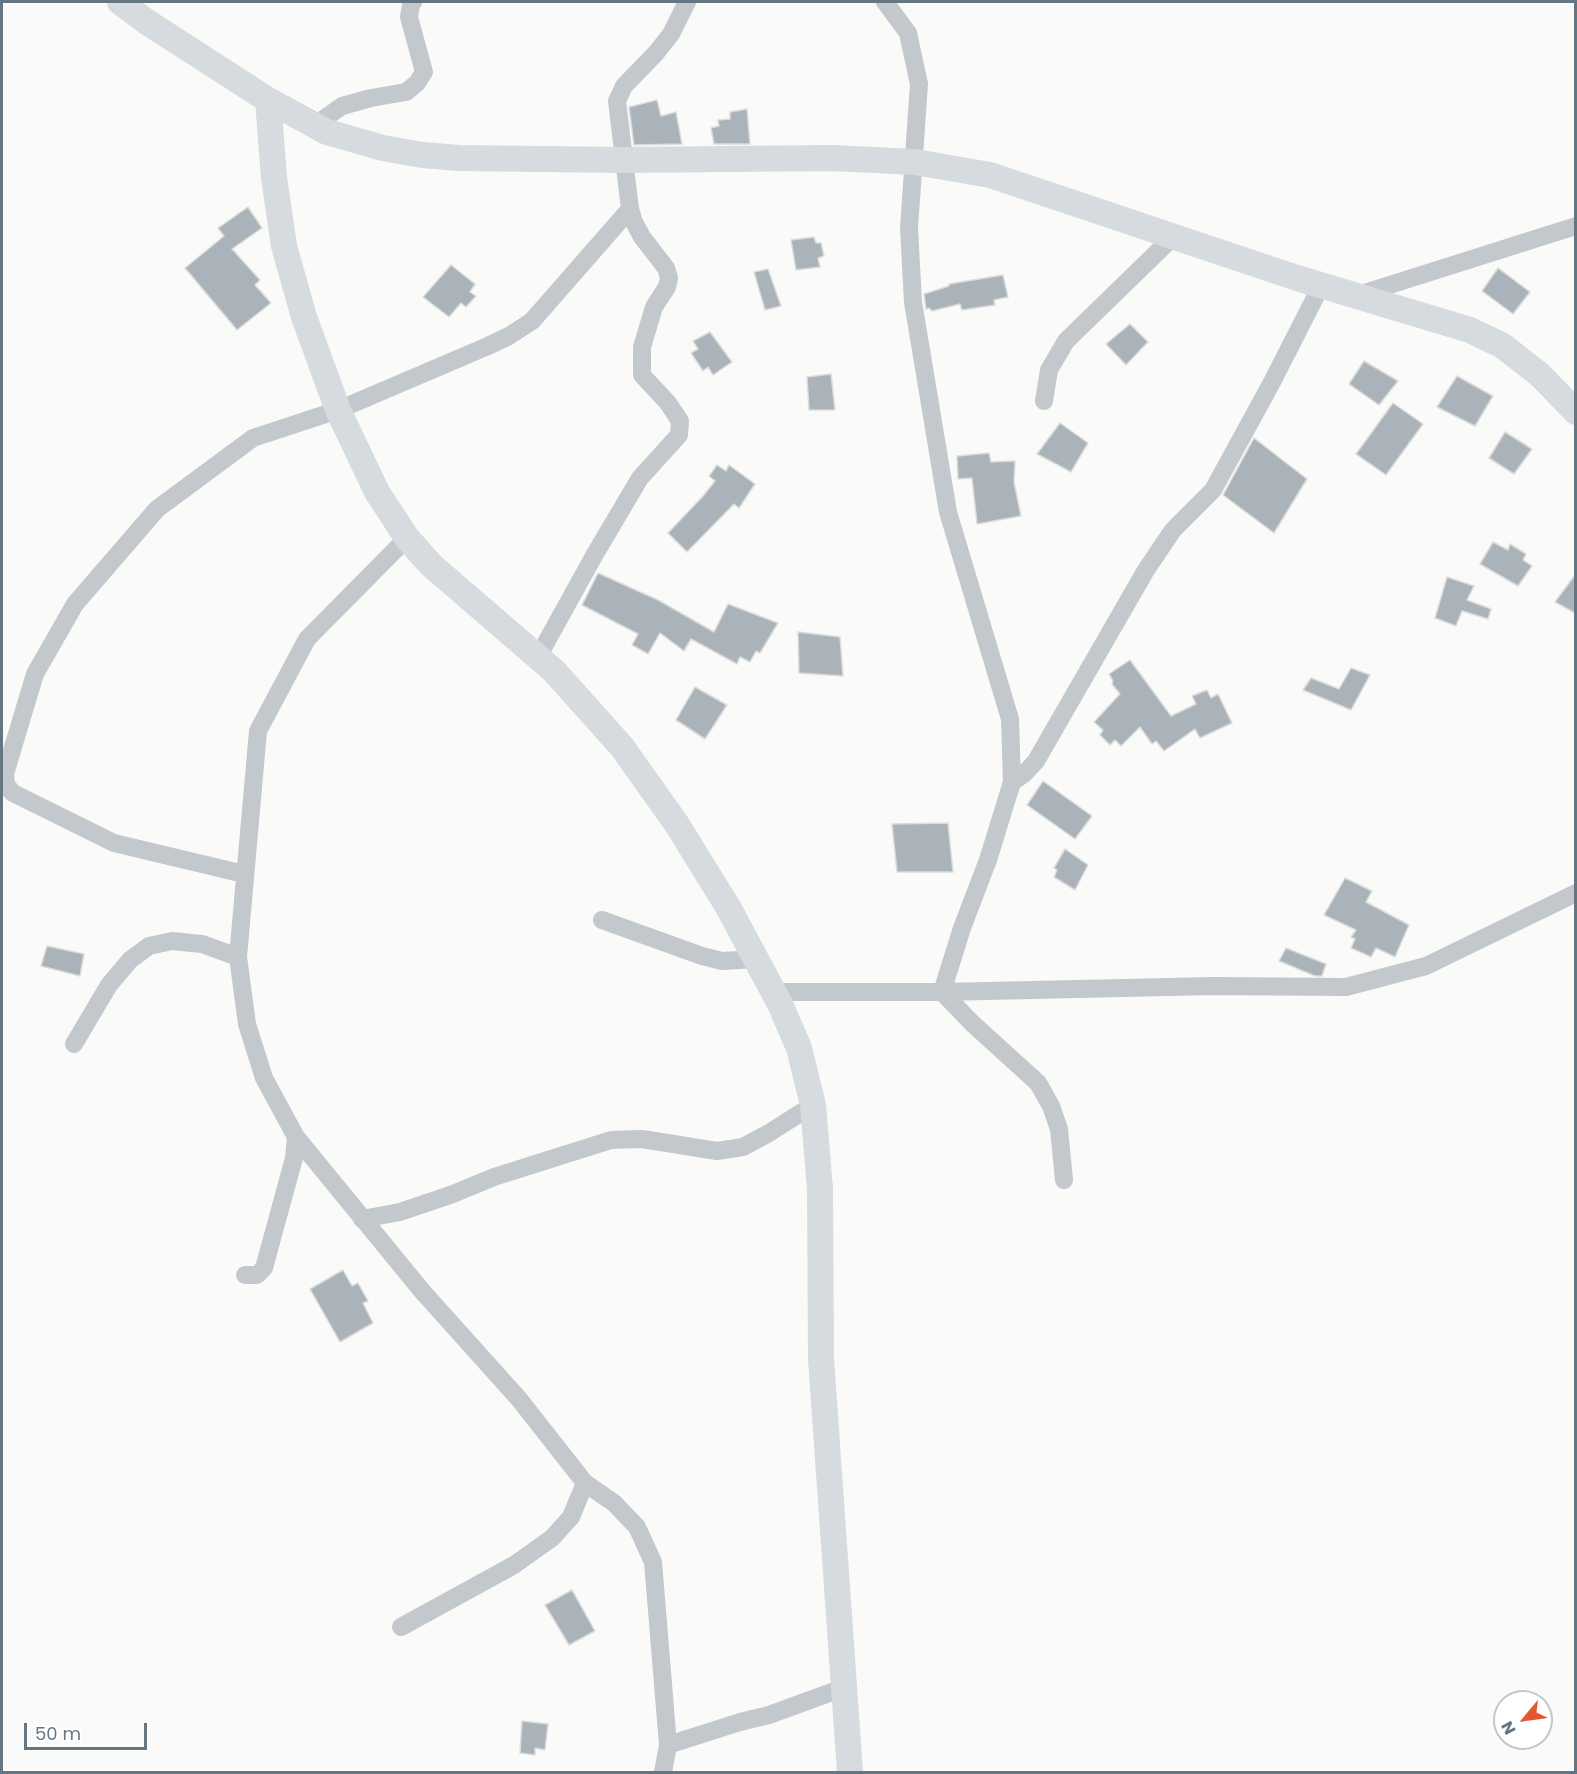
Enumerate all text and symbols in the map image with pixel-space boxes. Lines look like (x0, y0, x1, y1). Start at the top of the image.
north arrow (1493, 1690, 1553, 1750)
scale bar (27, 1711, 150, 1749)
text: N (1496, 1717, 1522, 1739)
text: 50 m (35, 1721, 81, 1746)

